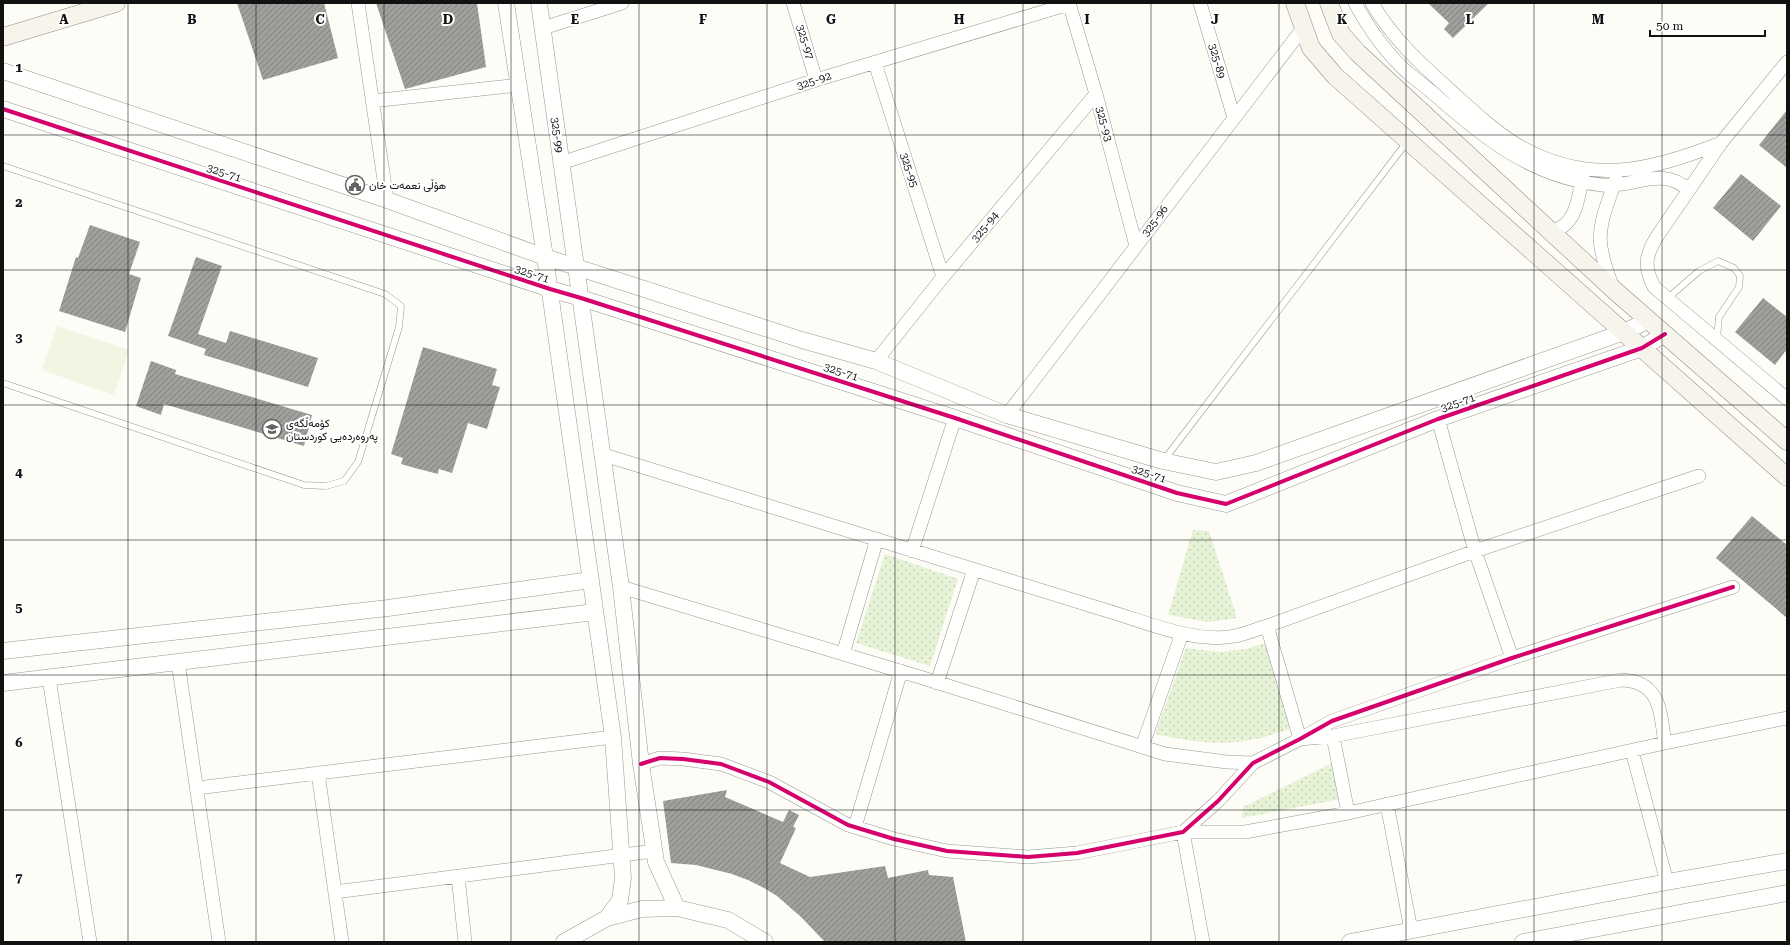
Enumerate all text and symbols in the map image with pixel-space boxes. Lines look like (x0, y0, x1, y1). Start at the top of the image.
text: A (59, 12, 69, 27)
text: B (187, 12, 197, 27)
text: C (315, 12, 325, 27)
text: D (443, 12, 453, 27)
text: E (571, 12, 579, 27)
text: F (699, 12, 707, 27)
text: G (826, 12, 836, 27)
text: H (954, 12, 965, 27)
text: I (1084, 12, 1090, 27)
text: J (1211, 12, 1219, 27)
text: K (1337, 12, 1348, 27)
text: L (1466, 12, 1474, 27)
text: M (1592, 12, 1605, 27)
scale bar (1650, 12, 1765, 38)
text: 50 m (1656, 19, 1683, 33)
street label: 325-97 (794, 23, 816, 61)
street label: 325-89 (1206, 42, 1228, 80)
text: 1 (15, 60, 23, 75)
street label: 325-92 (795, 69, 833, 93)
street label: 325-93 (1093, 105, 1115, 143)
street label: 325-99 (548, 117, 566, 153)
street label: 325-95 (897, 151, 921, 189)
street label: 325-71 (205, 161, 243, 185)
public building icon: هۆڵی نعمەت خان (344, 174, 366, 196)
place label: هۆڵی نعمەت خان (369, 179, 447, 192)
text: 2 (15, 195, 23, 210)
street label: 325-96 (1139, 203, 1171, 239)
street label: 325-94 (969, 209, 1002, 245)
street label: 325-71 (513, 262, 551, 286)
text: 3 (15, 330, 23, 345)
street label: 325-71 (822, 360, 860, 384)
street label: 325-71 (1439, 391, 1477, 415)
place label: كۆمەڵگەی پەروەردەیی كوردستان (286, 417, 378, 444)
school or university icon: كۆمەڵگەی پەروەردەیی كوردستان (261, 418, 283, 440)
street label: 325-71 (1130, 462, 1168, 486)
text: 4 (15, 465, 23, 480)
text: 5 (15, 600, 23, 615)
text: 6 (15, 735, 23, 750)
text: 7 (15, 870, 23, 885)

